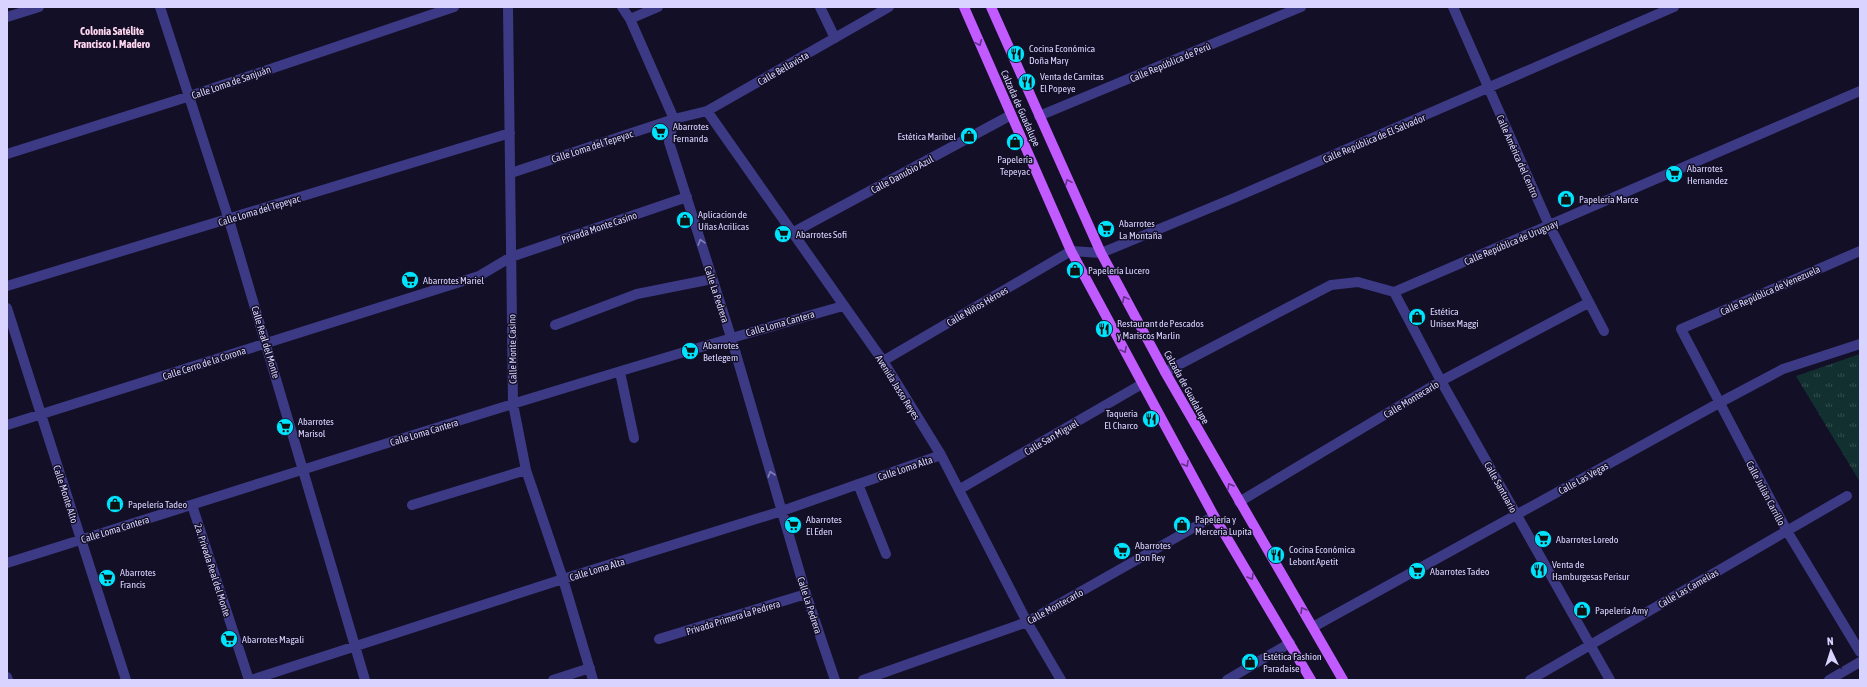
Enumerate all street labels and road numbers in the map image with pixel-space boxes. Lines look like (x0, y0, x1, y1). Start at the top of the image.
street label: Calle República de Perú (1128, 40, 1212, 84)
street label: Calle Bellavista (756, 49, 811, 87)
street label: Calle Loma de Sanjuán (190, 64, 272, 101)
street label: Calzada de Guadalupe (999, 68, 1043, 148)
street label: Calle República de El Salvador (1321, 111, 1428, 165)
street label: Calle América del Centro (1494, 113, 1541, 200)
street label: Calle Loma del Tepeyac (550, 128, 635, 165)
street label: Calle Danubio Azul (869, 153, 936, 196)
street label: Calle Loma del Tepeyac (217, 193, 302, 228)
street label: Privada Monte Casino (560, 209, 639, 246)
street label: Calle República de Uruguay (1463, 218, 1560, 267)
street label: Calle República de Venezuela (1719, 263, 1822, 317)
street label: Calle La Pedrera (702, 264, 731, 324)
street label: Calle Niños Héroes (945, 284, 1010, 328)
street label: Calle Real del Monte (249, 305, 282, 380)
street label: Calle Loma Cantera (745, 308, 816, 339)
street label: Calle Monte Casino (506, 314, 519, 384)
street label: Calle Cerro de la Corona (161, 345, 248, 382)
street label: Calzada de Guadalupe (1162, 349, 1212, 426)
street label: Avenida Jasso Reyes (873, 353, 922, 422)
street label: Calle Montecarlo (1382, 379, 1441, 420)
street label: Calle Loma Cantera (389, 417, 460, 448)
street label: Calle San Miguel (1022, 417, 1081, 457)
street label: Calle Loma Alta (876, 454, 934, 483)
street label: Calle Julián Carrillo (1744, 459, 1787, 528)
street label: Calle Santuario (1482, 460, 1519, 515)
street label: Calle Las Vegas (1556, 460, 1610, 497)
street label: Calle Monte Alto (51, 464, 80, 525)
street label: Calle Loma Cantera (80, 514, 151, 545)
street label: 2a. Privada Real del Monte (192, 522, 233, 618)
street label: Calle Loma Alta (568, 556, 626, 583)
street label: Calle Las Camelias (1656, 567, 1721, 610)
street label: Calle La Pedrera (795, 575, 824, 635)
street label: Calle Montecarlo (1025, 586, 1085, 626)
street label: Privada Primera la Pedrera (685, 598, 782, 637)

